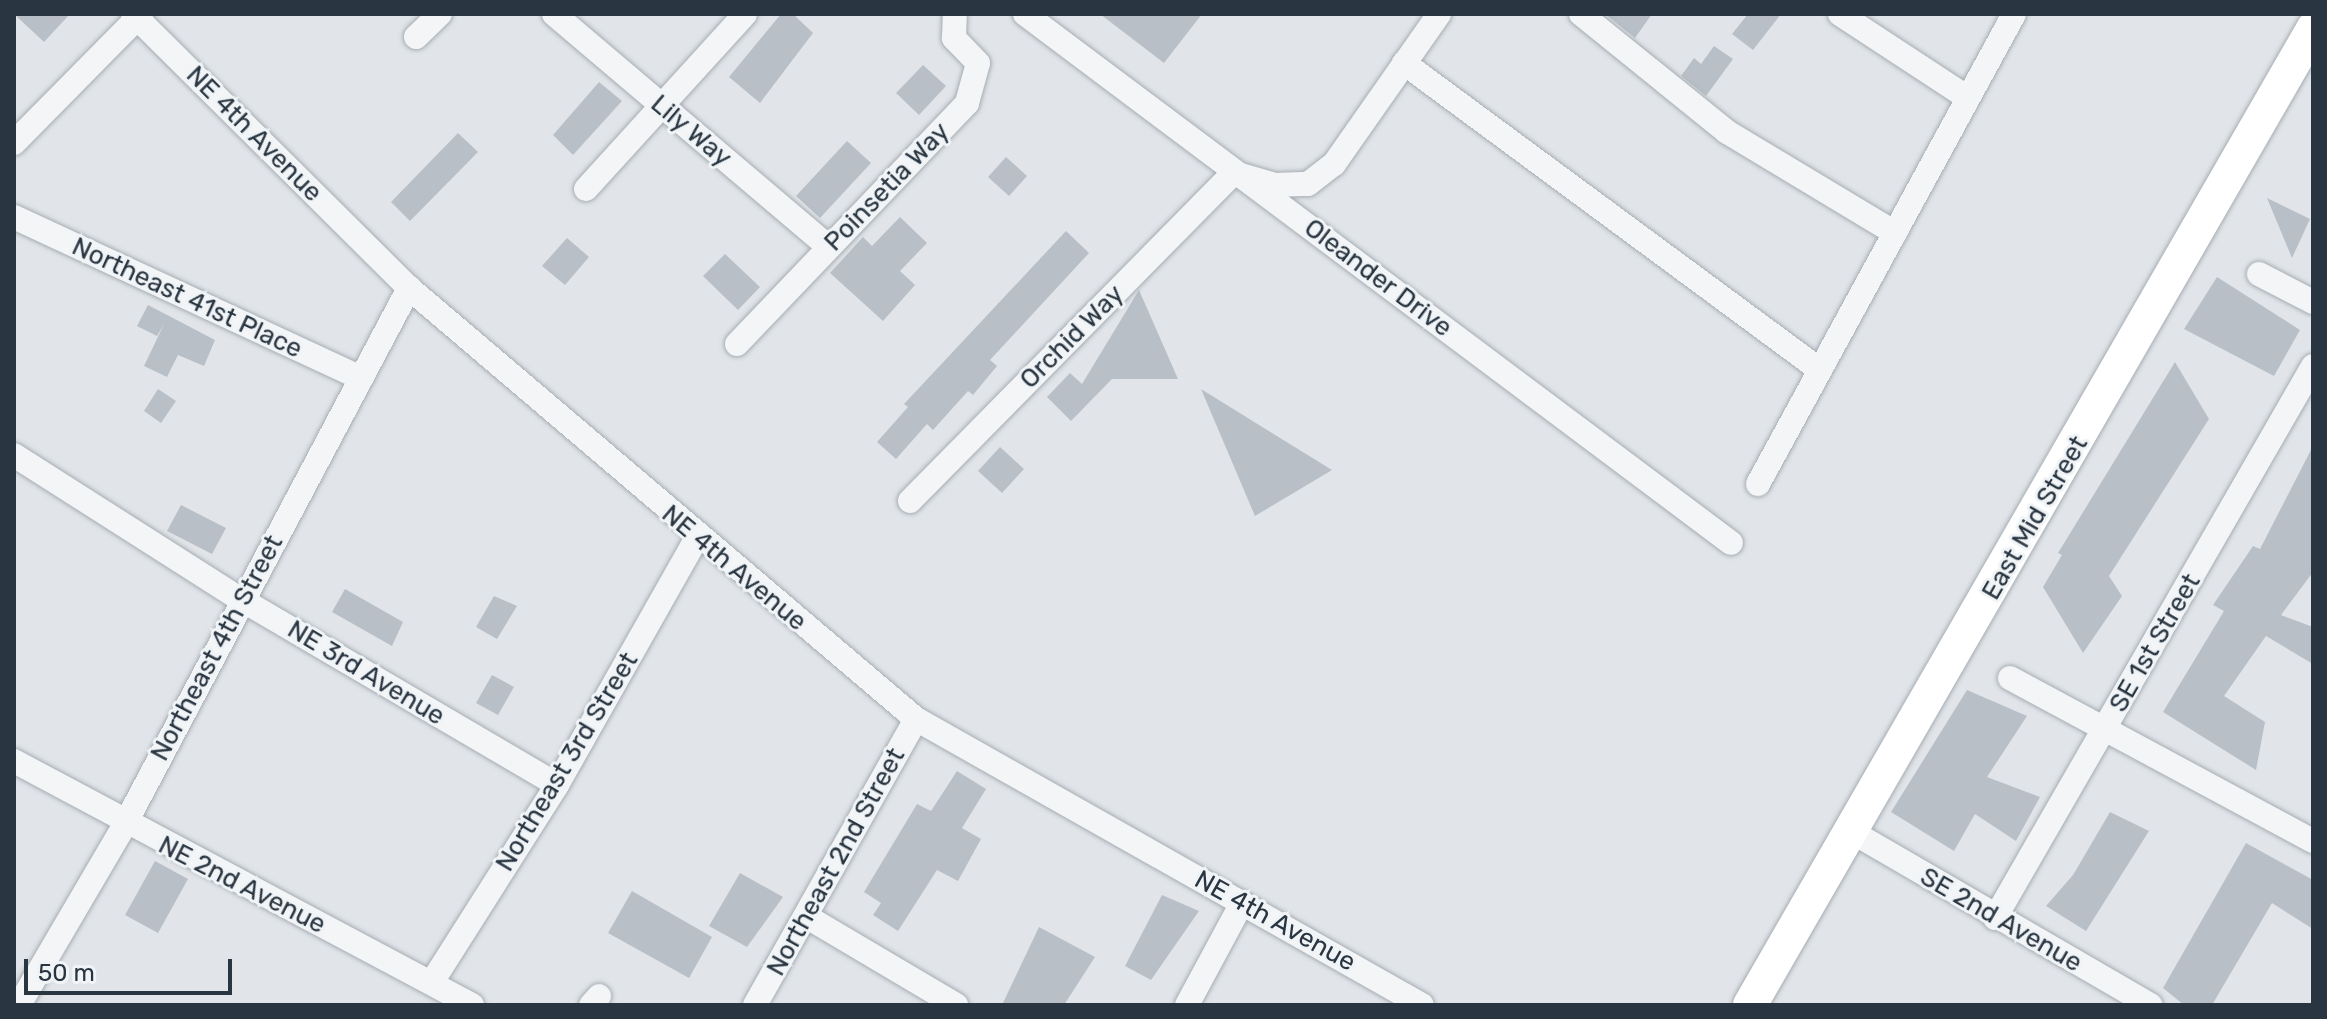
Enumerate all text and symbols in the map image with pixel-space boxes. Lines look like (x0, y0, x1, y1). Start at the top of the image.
street label: NE 4th Avenue (179, 59, 329, 209)
street label: Lily Way (644, 88, 738, 174)
street label: Poinsetia Way (818, 116, 956, 258)
street label: Oleander Drive (1298, 212, 1458, 344)
street label: Northeast 41st Place (67, 231, 307, 365)
street label: Orchid Way (1014, 279, 1130, 395)
street label: East Mid Street (1976, 431, 2094, 605)
street label: NE 4th Avenue (655, 498, 813, 638)
street label: Northeast 4th Street (144, 530, 290, 766)
street label: SE 1st Street (2103, 568, 2207, 718)
street label: NE 3rd Avenue (282, 614, 450, 732)
street label: Northeast 3rd Street (489, 647, 645, 877)
street label: Northeast 2nd Street (760, 743, 912, 981)
street label: NE 2nd Avenue (153, 829, 331, 941)
street label: SE 2nd Avenue (1914, 861, 2088, 979)
street label: NE 4th Avenue (1189, 864, 1361, 978)
scale bar (28, 943, 236, 993)
text: 50 m (38, 959, 95, 987)

